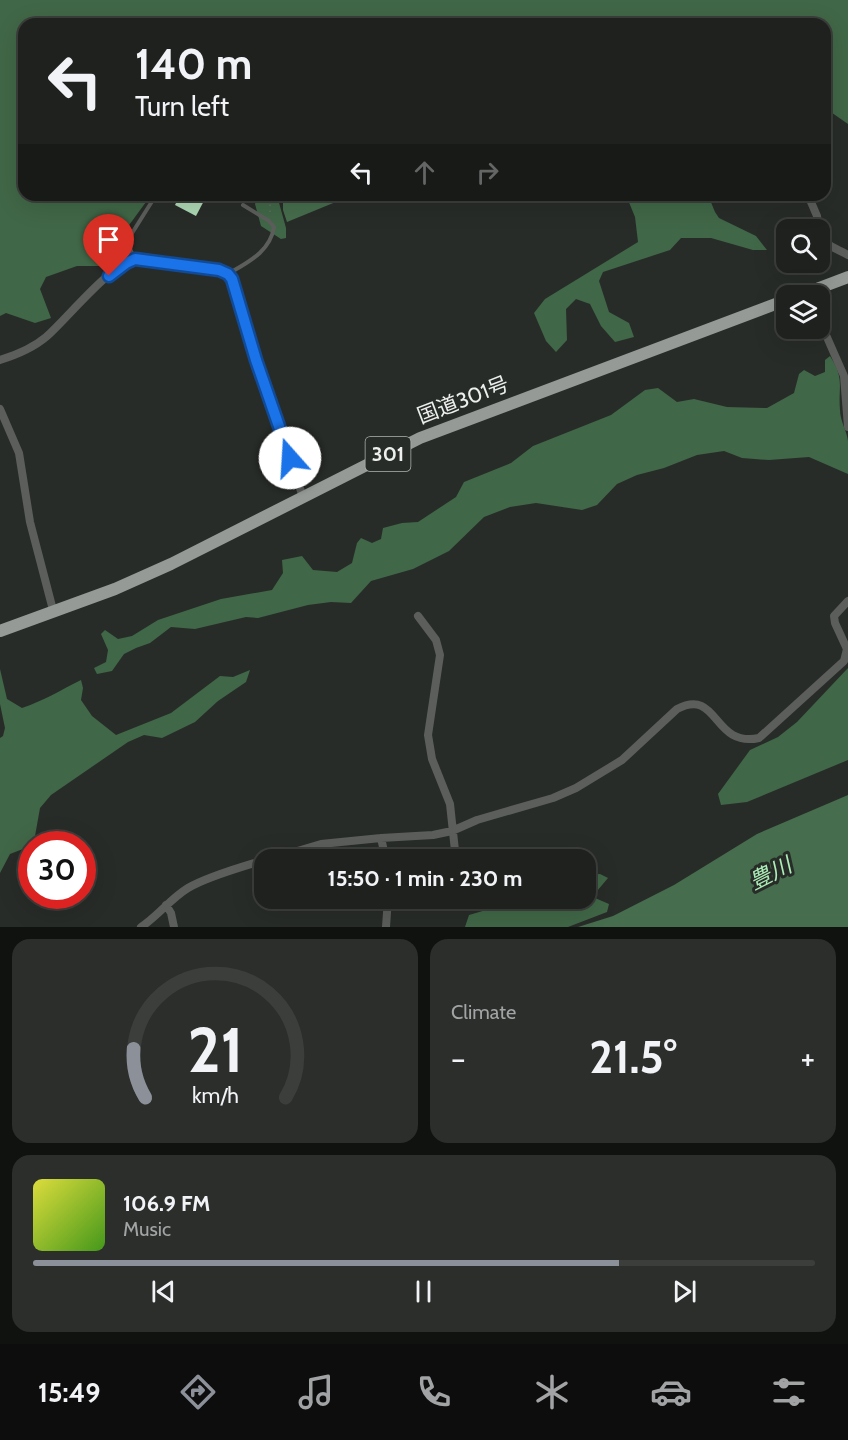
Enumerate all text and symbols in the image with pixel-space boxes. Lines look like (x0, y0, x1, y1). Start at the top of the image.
text: 140 m (135, 38, 252, 90)
icon: left (36, 42, 114, 120)
text: Turn left (135, 90, 229, 123)
icon: left (345, 156, 378, 189)
icon: ahead (408, 156, 441, 189)
icon: right (471, 156, 504, 189)
pin (83, 214, 134, 276)
map controls (776, 219, 830, 339)
button: search (776, 219, 830, 273)
icon: arrive (92, 223, 125, 256)
button: layers (776, 285, 830, 339)
street label: 国道301号 (414, 371, 512, 428)
position arrow (258, 426, 322, 490)
road number: 301 (366, 437, 410, 471)
speed limit sign: 30 (18, 831, 96, 909)
water label: 豊川 (744, 851, 798, 895)
text: 15:50 · 1 min · 230 m (328, 865, 522, 892)
text: Climate (451, 1000, 516, 1024)
text: 21 (187, 1012, 243, 1088)
text: 21.5° (589, 1030, 677, 1084)
text: − (451, 1038, 466, 1078)
text: + (800, 1038, 815, 1078)
text: km/h (192, 1082, 238, 1108)
text: 106.9 FM (123, 1190, 210, 1217)
text: Music (123, 1217, 171, 1241)
icon: previous (147, 1275, 180, 1308)
icon: pause (407, 1275, 440, 1308)
icon: next (668, 1275, 701, 1308)
icon: directions (177, 1371, 219, 1413)
icon: music (295, 1371, 337, 1413)
icon: phone (413, 1371, 455, 1413)
icon: climate (531, 1371, 573, 1413)
icon: car (650, 1371, 692, 1413)
icon: filters (768, 1371, 810, 1413)
text: 15:49 (38, 1376, 101, 1409)

